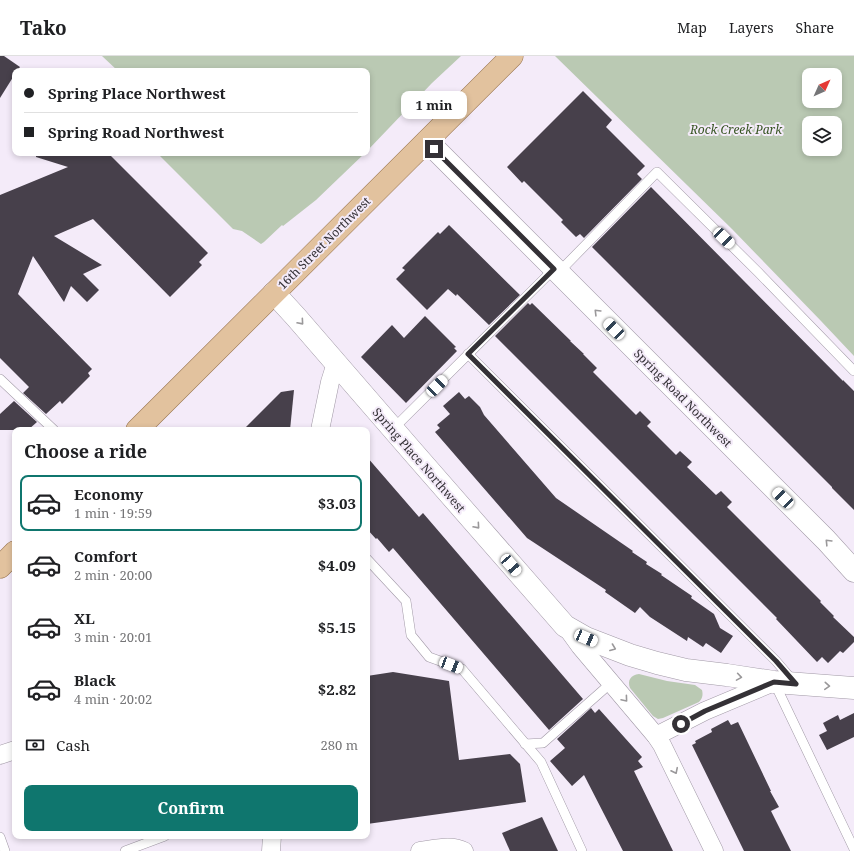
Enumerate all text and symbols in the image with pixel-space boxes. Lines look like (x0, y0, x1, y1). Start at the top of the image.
text: Tako (20, 15, 67, 41)
text: Map (677, 18, 707, 37)
text: Layers (729, 18, 774, 37)
text: Share (796, 18, 834, 37)
north arrow (802, 68, 842, 108)
map controls (802, 68, 842, 156)
text: Spring Place Northwest (48, 83, 226, 103)
callout: 1 min (401, 91, 467, 119)
text: 1 min (416, 96, 452, 114)
button: layers (802, 116, 842, 156)
park label: Rock Creek Park (689, 121, 783, 138)
text: Spring Road Northwest (48, 122, 224, 142)
route end (425, 140, 443, 158)
street label: 16th Street Northwest (274, 193, 374, 293)
car (711, 225, 737, 251)
one-way arrow (594, 309, 602, 317)
car (601, 316, 627, 342)
one-way arrow (296, 317, 303, 324)
street label: Spring Road Northwest (630, 345, 736, 451)
car (424, 373, 450, 399)
street label: Spring Place Northwest (369, 404, 469, 516)
text: Choose a ride (24, 439, 147, 463)
text: Economy (74, 484, 143, 504)
icon: car (26, 485, 62, 521)
car (770, 485, 796, 511)
text: $3.03 (318, 493, 356, 513)
text: 1 min · 19:59 (74, 504, 152, 522)
one-way arrow (472, 521, 480, 529)
one-way arrow (826, 540, 833, 547)
text: Comfort (74, 546, 137, 566)
icon: car (26, 547, 62, 583)
car (499, 552, 523, 578)
text: $4.09 (318, 555, 356, 575)
text: 2 min · 20:00 (74, 566, 152, 584)
text: XL (74, 608, 95, 628)
icon: car (26, 609, 62, 645)
text: $5.15 (318, 617, 356, 637)
text: 3 min · 20:01 (74, 628, 152, 646)
car (573, 628, 599, 648)
one-way arrow (609, 644, 616, 652)
car (438, 655, 464, 675)
text: Black (74, 670, 116, 690)
icon: car (26, 671, 62, 707)
one-way arrow (736, 672, 742, 680)
text: $2.82 (318, 679, 356, 699)
one-way arrow (824, 682, 830, 691)
text: 4 min · 20:02 (74, 690, 152, 708)
one-way arrow (620, 694, 627, 702)
route start (672, 715, 690, 733)
icon: cash (24, 734, 46, 756)
text: Cash (56, 735, 90, 755)
text: 280 m (321, 736, 358, 754)
one-way arrow (670, 766, 678, 774)
button: Confirm (24, 785, 358, 831)

